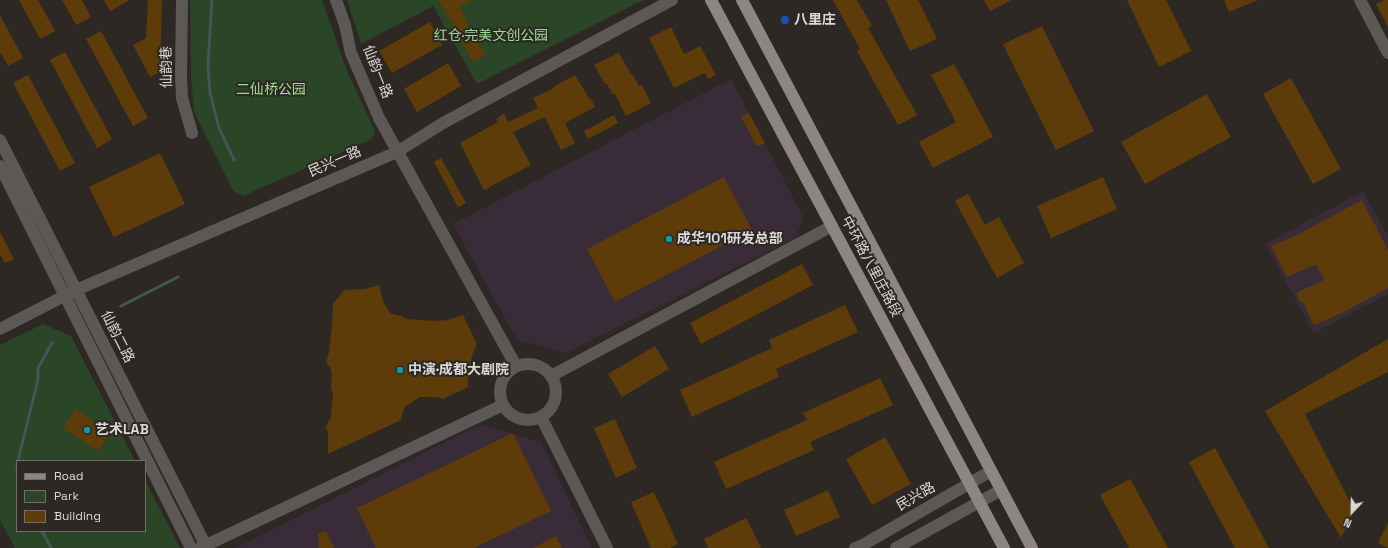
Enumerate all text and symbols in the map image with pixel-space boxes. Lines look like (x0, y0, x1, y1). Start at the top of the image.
place label: 八里庄 (794, 12, 836, 28)
marker: 八里庄 (779, 14, 791, 26)
park label: 红仓·完美文创公园 (434, 28, 548, 44)
street label: 仙韵一路 (359, 43, 395, 101)
street label: 仙韵巷 (158, 46, 176, 88)
park label: 二仙桥公园 (236, 82, 306, 98)
street label: 民兴一路 (306, 143, 364, 181)
street label: 中环路八里庄路段 (837, 214, 905, 320)
place label: 成华101研发总部 (677, 231, 783, 247)
marker: 成华101研发总部 (664, 234, 674, 244)
street label: 仙韵二路 (97, 308, 137, 366)
place label: 中演·成都大剧院 (408, 362, 509, 378)
marker: 中演·成都大剧院 (395, 365, 405, 375)
place label: 艺术LAB (95, 422, 149, 438)
marker: 艺术LAB (82, 425, 92, 435)
legend (16, 460, 146, 532)
text: Road (54, 468, 83, 484)
street label: 民兴路 (894, 479, 938, 515)
text: Park (54, 488, 79, 504)
north arrow (1332, 492, 1372, 532)
text: Building (54, 508, 101, 524)
text: N (1341, 515, 1354, 531)

